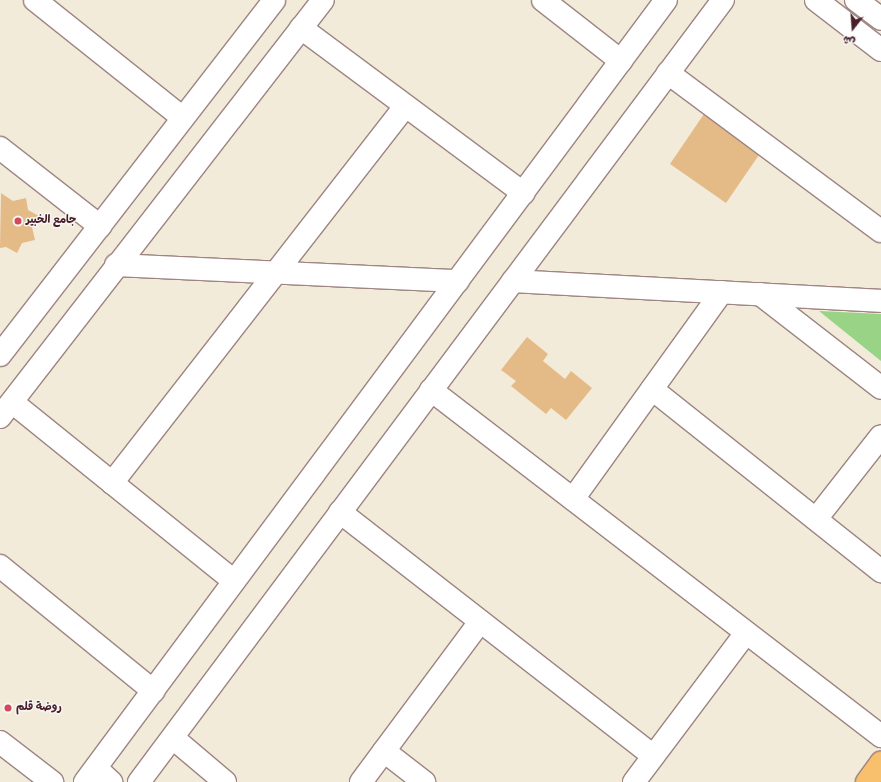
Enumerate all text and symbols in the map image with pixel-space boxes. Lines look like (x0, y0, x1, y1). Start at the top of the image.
north arrow (833, 8, 873, 48)
text: ش (842, 32, 857, 47)
place label: جامع الخبير (26, 214, 76, 228)
marker: جامع الخبير (13, 216, 23, 226)
place label: روضة قلم (16, 701, 62, 715)
marker: روضة قلم (3, 703, 13, 713)

